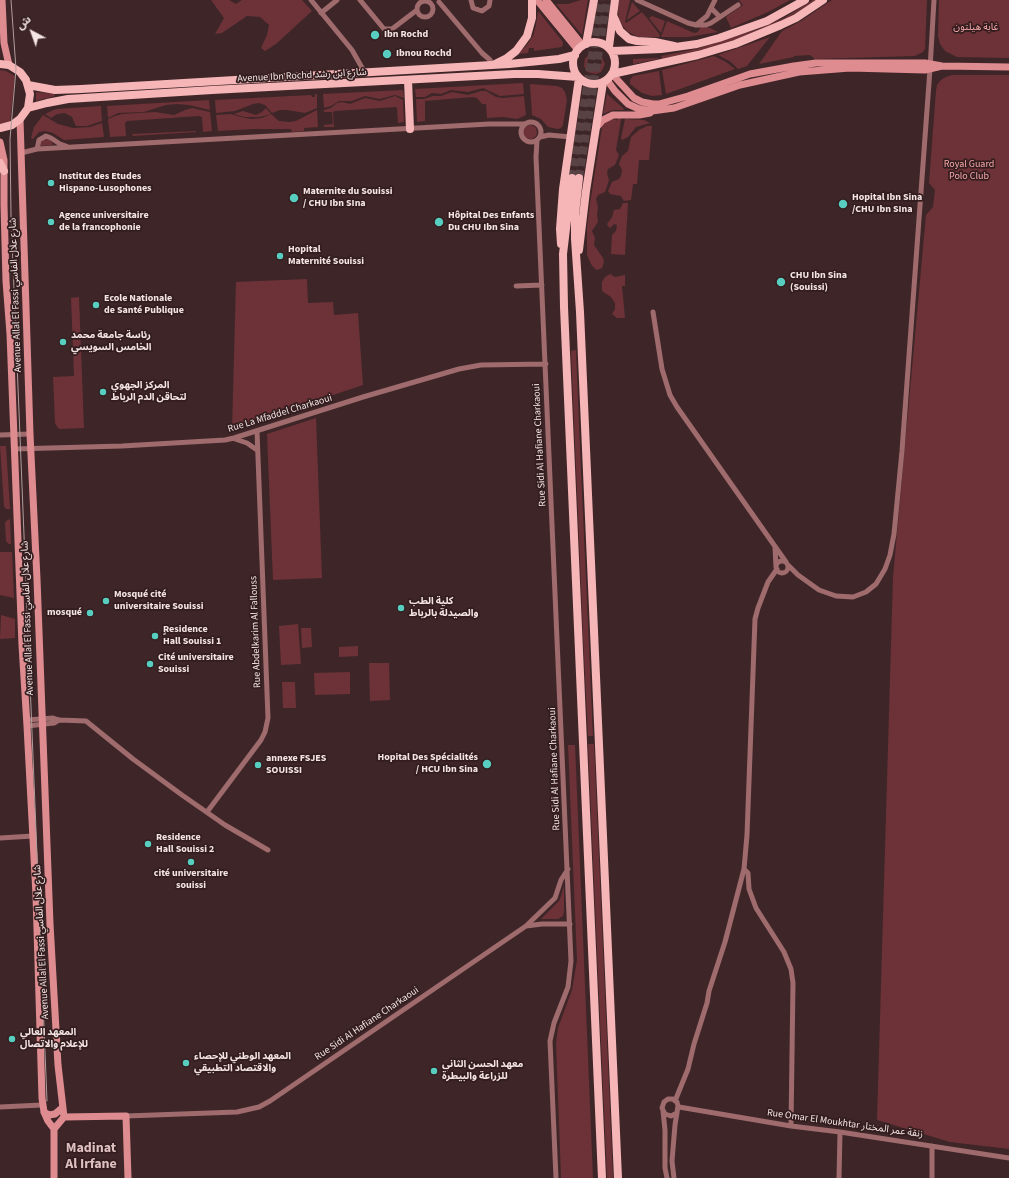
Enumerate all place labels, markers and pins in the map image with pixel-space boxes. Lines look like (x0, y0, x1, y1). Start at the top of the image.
marker: Ibn Rochd (369, 29, 381, 41)
place label: Ibn Rochd (384, 29, 428, 41)
marker: Ibnou Rochd (381, 48, 393, 60)
place label: Ibnou Rochd (396, 48, 451, 60)
place label: Institut des Etudes Hispano-Lusophones (59, 171, 151, 194)
marker: Institut des Etudes Hispano-Lusophones (46, 178, 56, 188)
place label: Maternite du Souissi / CHU Ibn SIna (303, 186, 392, 210)
marker: Maternite du Souissi / CHU Ibn SIna (288, 192, 300, 204)
place label: Hopital Ibn Sina /CHU Ibn SIna (852, 192, 922, 216)
marker: Hopital Ibn Sina /CHU Ibn SIna (837, 198, 849, 210)
place label: Agence universitaire de la francophonie (59, 210, 149, 234)
place label: Hôpital Des Enfants Du CHU Ibn Sina (448, 210, 534, 234)
marker: Hôpital Des Enfants Du CHU Ibn Sina (433, 216, 445, 228)
marker: Agence universitaire de la francophonie (46, 217, 56, 227)
place label: Hopital Maternité Souissi (288, 244, 364, 268)
marker: Hopital Maternité Souissi (275, 251, 285, 261)
place label: CHU Ibn Sina (Souissi) (790, 270, 847, 294)
marker: CHU Ibn Sina (Souissi) (775, 276, 787, 288)
place label: Ecole Nationale de Santé Publique (104, 293, 184, 316)
marker: Ecole Nationale de Santé Publique (91, 300, 101, 310)
place label: رئاسة جامعة محمد الخامس السويسي (71, 330, 152, 354)
marker: رئاسة جامعة محمد الخامس السويسي (58, 337, 68, 347)
place label: المركز الجهوي لتحاقن الدم الرباط (111, 380, 186, 404)
marker: المركز الجهوي لتحاقن الدم الرباط (98, 387, 108, 397)
place label: Mosqué cité universitaire Souissi (114, 589, 203, 612)
marker: Mosqué cité universitaire Souissi (101, 596, 111, 606)
place label: كلية الطب والصيدلة بالرباط (409, 596, 478, 620)
marker: كلية الطب والصيدلة بالرباط (396, 603, 406, 613)
place label: mosqué (47, 607, 82, 619)
marker: mosqué (85, 608, 95, 618)
place label: ٍResidence Hall Souissi 1 (163, 624, 221, 648)
marker: ٍResidence Hall Souissi 1 (150, 631, 160, 641)
place label: Cité universitaire Souissi (158, 652, 234, 676)
marker: Cité universitaire Souissi (145, 659, 155, 669)
place label: Hopital Des Spécialités / HCU Ibn Sina (377, 752, 478, 776)
place label: annexe FSJES SOUISSI (266, 753, 326, 776)
marker: Hopital Des Spécialités / HCU Ibn Sina (481, 758, 493, 770)
marker: annexe FSJES SOUISSI (253, 760, 263, 770)
place label: Residence Hall Souissi 2 (156, 832, 214, 856)
marker: Residence Hall Souissi 2 (143, 839, 153, 849)
marker: cité universitaire souissi (186, 857, 196, 867)
place label: cité universitaire souissi (154, 868, 228, 892)
place label: المعهد العالي للإعلام والاتصال (20, 1027, 88, 1050)
marker: المعهد العالي للإعلام والاتصال (7, 1034, 17, 1044)
place label: المعهد الوطني للإحصاء والاقتصاد التطبيقي (194, 1051, 291, 1074)
marker: المعهد الوطني للإحصاء والاقتصاد التطبيقي (181, 1058, 191, 1068)
place label: معهد الحسن الثاني للزراعة والبيطرة (442, 1059, 523, 1082)
marker: معهد الحسن الثاني للزراعة والبيطرة (429, 1066, 439, 1076)

